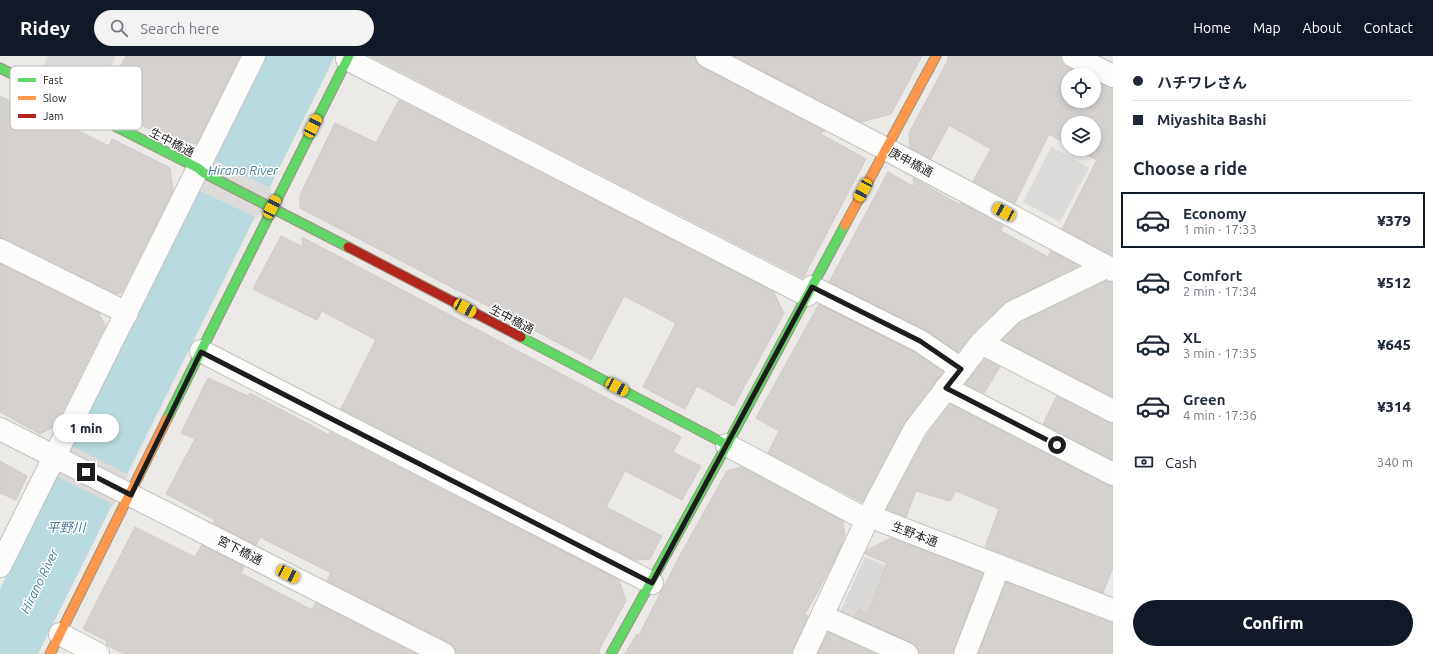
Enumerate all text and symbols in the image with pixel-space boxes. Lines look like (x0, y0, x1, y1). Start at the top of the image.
search box (94, 10, 374, 46)
text: Ridey (20, 17, 70, 39)
icon: search (108, 17, 130, 39)
text: Search here (140, 20, 219, 37)
text: Home (1193, 20, 1231, 36)
text: Map (1253, 20, 1281, 36)
text: About (1303, 20, 1342, 36)
text: Contact (1364, 20, 1413, 36)
legend (10, 66, 142, 130)
map controls (1061, 68, 1101, 156)
button: locate (1061, 68, 1101, 108)
text: Fast (43, 74, 64, 86)
text: ハチワレさん (1157, 74, 1247, 91)
text: Slow (43, 92, 67, 104)
text: Jam (43, 110, 64, 122)
text: Miyashita Bashi (1157, 111, 1266, 128)
car (302, 113, 324, 139)
button: layers (1061, 116, 1101, 156)
street label: 生中橋通 (148, 125, 196, 159)
street label: 庚申橋通 (887, 145, 935, 179)
text: Choose a ride (1133, 158, 1247, 178)
water label: Hirano River (208, 163, 279, 177)
car (852, 177, 874, 203)
car (261, 194, 283, 220)
car (991, 201, 1017, 223)
icon: car (1135, 202, 1171, 238)
text: Economy (1183, 205, 1247, 222)
text: ¥379 (1377, 212, 1411, 229)
text: 1 min · 17:33 (1183, 222, 1257, 236)
icon: car (1135, 264, 1171, 300)
text: Comfort (1183, 267, 1242, 284)
text: ¥512 (1377, 274, 1411, 291)
text: 2 min · 17:34 (1183, 284, 1257, 298)
car (452, 297, 478, 319)
street label: 生中橋通 (488, 302, 536, 336)
icon: car (1135, 326, 1171, 362)
text: XL (1183, 329, 1201, 346)
text: ¥645 (1377, 336, 1411, 353)
text: 3 min · 17:35 (1183, 346, 1257, 360)
car (604, 376, 630, 398)
icon: car (1135, 388, 1171, 424)
text: Green (1183, 391, 1225, 408)
text: ¥314 (1377, 398, 1411, 415)
text: 4 min · 17:36 (1183, 408, 1257, 422)
callout: 1 min (53, 414, 119, 442)
text: 1 min (69, 421, 103, 435)
route start (1048, 436, 1066, 454)
icon: cash (1133, 451, 1155, 473)
text: Cash (1165, 454, 1197, 471)
text: 340 m (1377, 455, 1413, 469)
route end (77, 463, 95, 481)
street label: 生野本通 (890, 519, 940, 549)
water label: 平野川 (46, 520, 87, 534)
street label: 宮下橋通 (216, 533, 264, 567)
water label: Hirano River (17, 546, 61, 616)
car (275, 563, 301, 585)
button: Confirm (1133, 600, 1413, 646)

